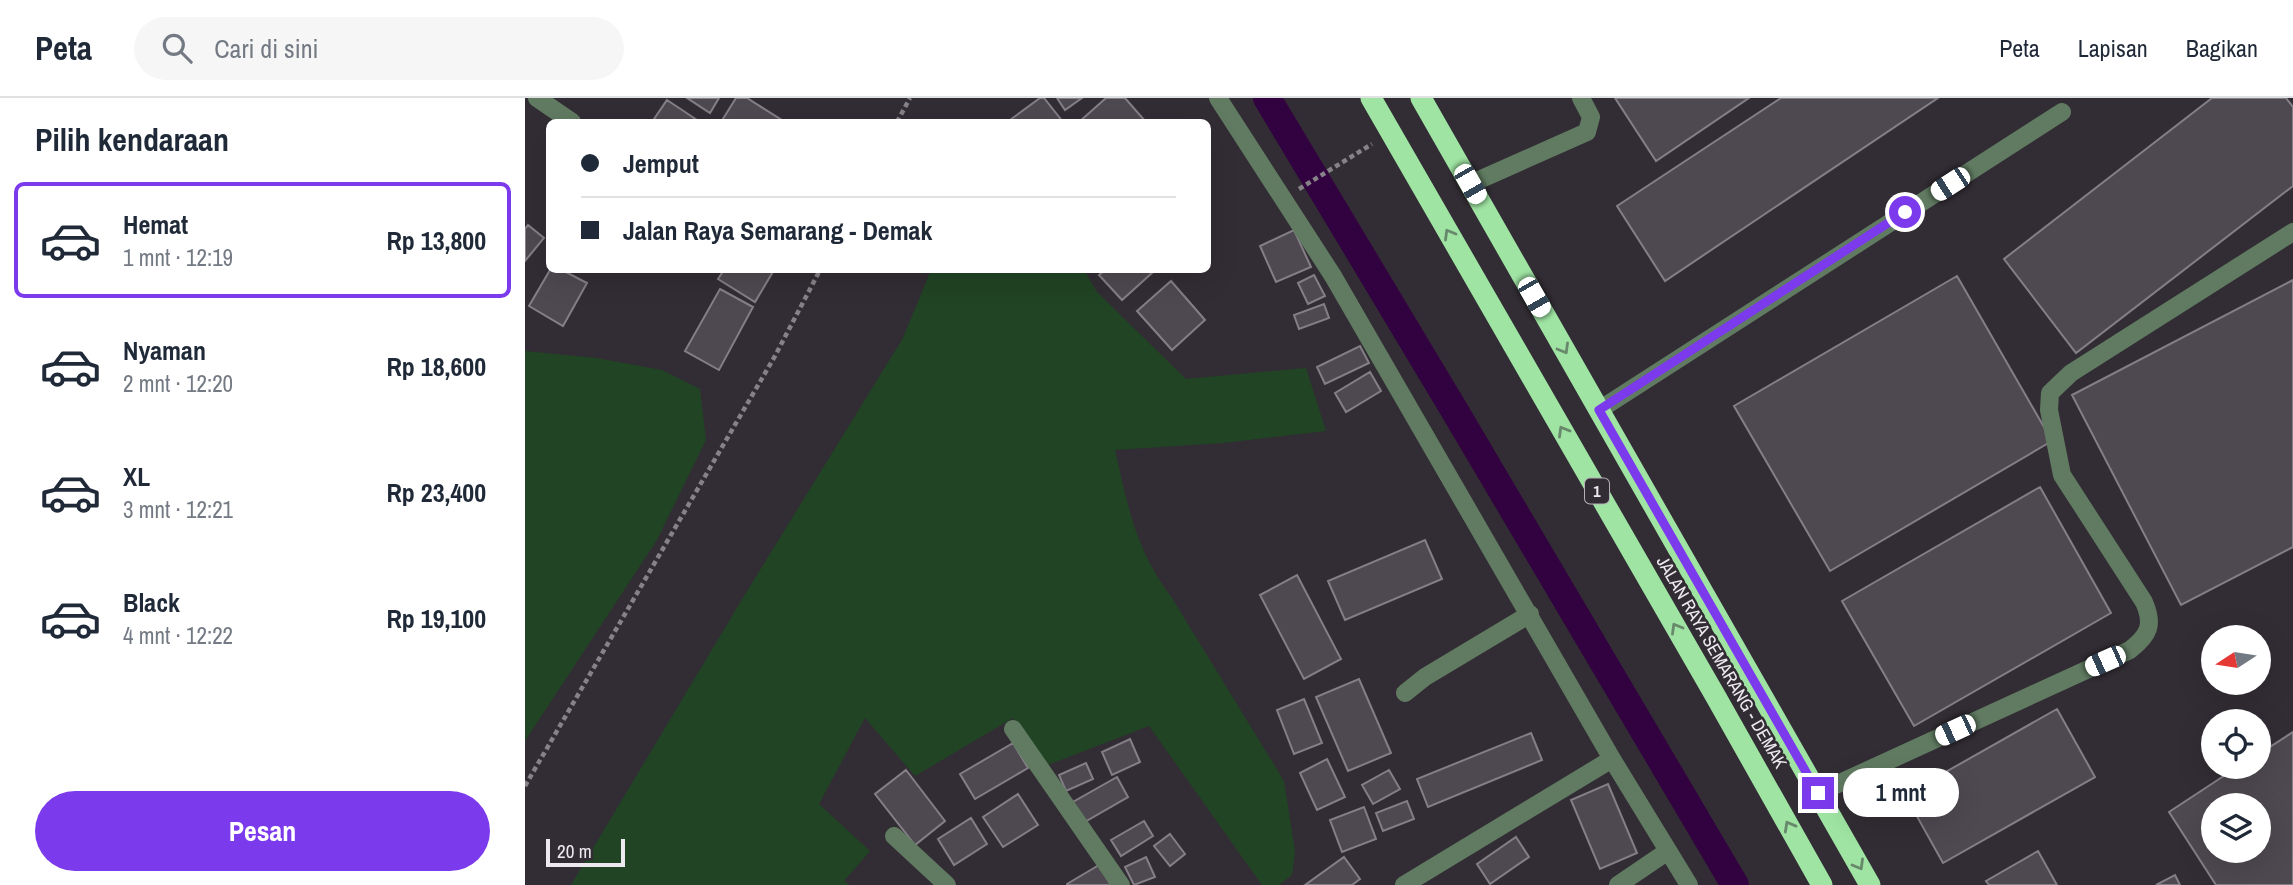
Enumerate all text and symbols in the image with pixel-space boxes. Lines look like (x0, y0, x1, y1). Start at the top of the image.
search box (134, 17, 624, 80)
text: Peta (35, 26, 92, 70)
icon: search (158, 29, 196, 67)
text: Cari di sini (214, 31, 318, 66)
text: Peta (1999, 32, 2040, 64)
text: Lapisan (2078, 32, 2148, 64)
text: Bagikan (2186, 32, 2258, 64)
text: Pilih kendaraan (35, 118, 229, 161)
text: Jemput (623, 146, 699, 181)
car (1451, 161, 1490, 207)
car (1927, 164, 1974, 204)
route start (1889, 196, 1921, 228)
text: Hemat (123, 207, 188, 242)
icon: car (39, 209, 102, 272)
text: Jalan Raya Semarang - Demak (623, 213, 932, 248)
text: Rp 13,800 (386, 223, 486, 258)
one-way arrow (1444, 228, 1457, 241)
text: 1 mnt · 12:19 (123, 242, 233, 273)
car (1515, 274, 1554, 320)
text: Nyaman (123, 333, 206, 368)
icon: car (39, 335, 102, 398)
one-way arrow (1556, 341, 1569, 354)
text: Rp 18,600 (386, 349, 486, 384)
text: 2 mnt · 12:20 (123, 368, 233, 399)
one-way arrow (1558, 425, 1571, 438)
text: XL (123, 459, 150, 494)
icon: car (39, 461, 102, 524)
text: Rp 23,400 (386, 475, 486, 510)
road number: 1 (1585, 478, 1609, 504)
text: 3 mnt · 12:21 (123, 494, 233, 525)
street label: JALAN RAYA SEMARANG - DEMAK (1651, 551, 1793, 773)
text: Black (123, 585, 180, 620)
icon: car (39, 587, 102, 650)
text: Rp 19,100 (386, 601, 486, 636)
text: 4 mnt · 12:22 (123, 620, 233, 651)
one-way arrow (1671, 622, 1684, 635)
north arrow (2201, 625, 2271, 695)
map controls (2201, 625, 2271, 863)
car (2082, 643, 2129, 679)
button: locate (2201, 709, 2271, 779)
car (1932, 712, 1979, 748)
callout: 1 mnt (1843, 768, 1958, 818)
route end (1802, 777, 1834, 809)
text: 1 mnt (1876, 777, 1926, 808)
button: Pesan (35, 791, 490, 871)
button: layers (2201, 793, 2271, 863)
one-way arrow (1784, 820, 1797, 833)
scale bar (546, 836, 625, 868)
text: 20 m (557, 838, 592, 864)
one-way arrow (1851, 858, 1864, 871)

